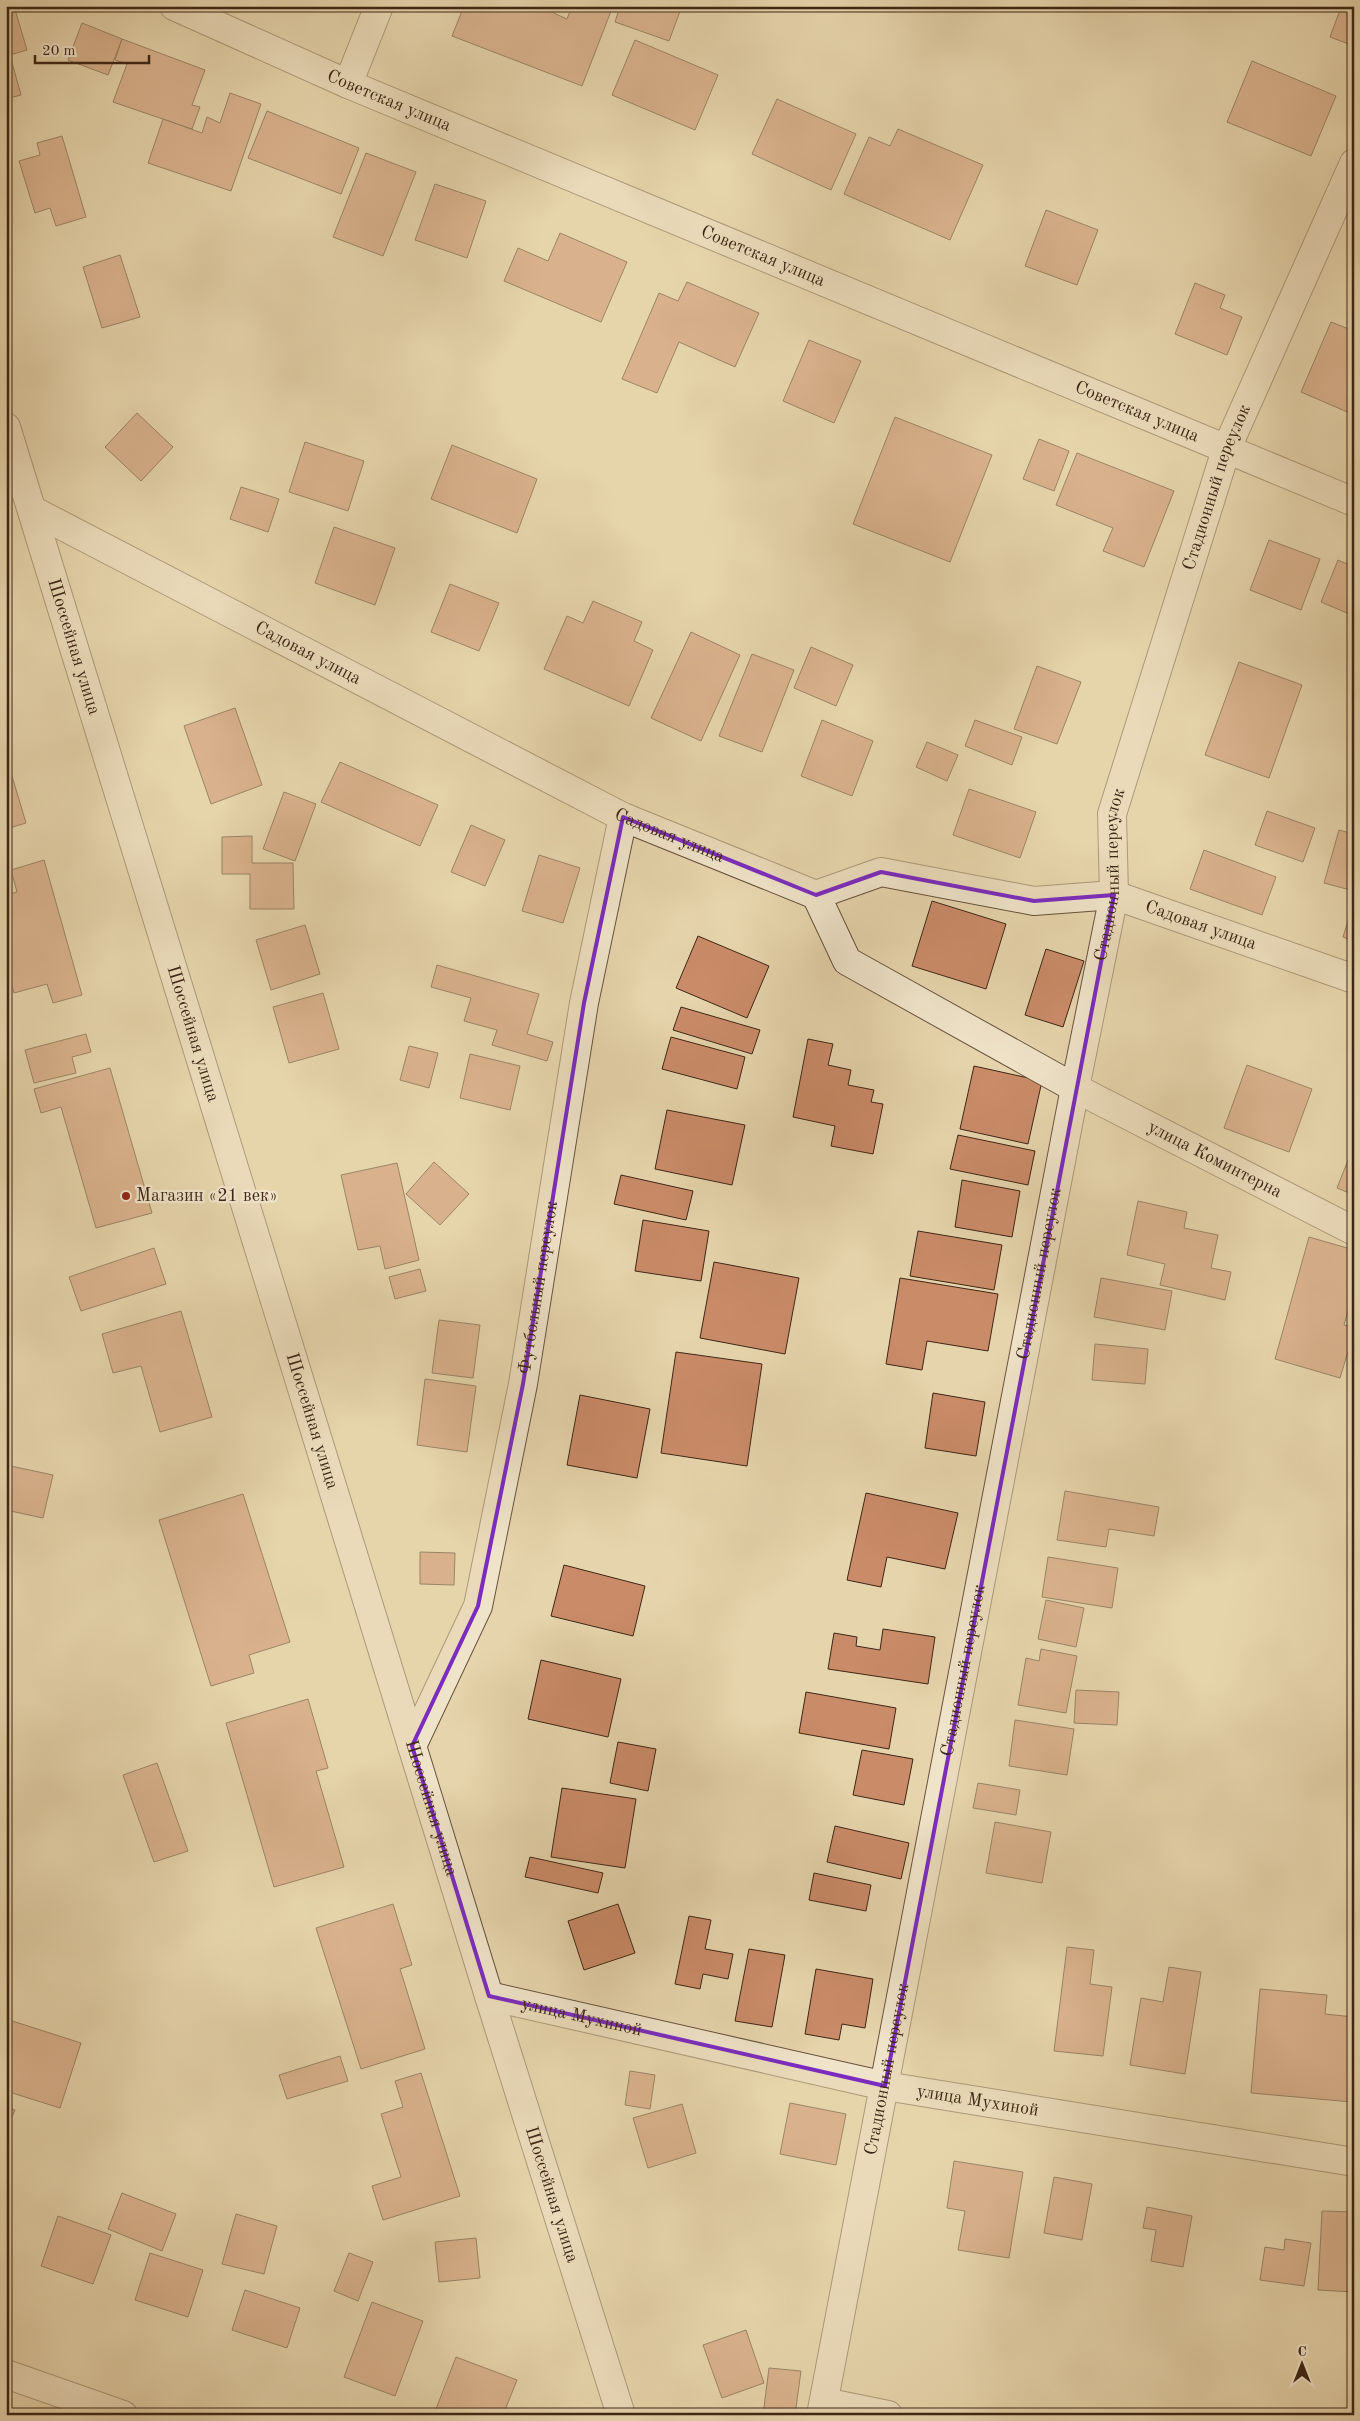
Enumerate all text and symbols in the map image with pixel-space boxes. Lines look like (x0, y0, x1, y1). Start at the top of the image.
scale bar (35, 32, 149, 64)
text: 20 m (42, 44, 76, 59)
street label: Советская улица (324, 67, 454, 135)
street label: Советская улица (698, 223, 828, 290)
street label: Советская улица (1072, 378, 1202, 446)
street label: Стадионный переулок (1180, 402, 1254, 573)
street label: Шоссейная улица (44, 576, 103, 717)
street label: Садовая улица (252, 618, 364, 688)
street label: Стадионный переулок (1092, 786, 1128, 963)
street label: Садовая улица (611, 805, 727, 866)
street label: Садовая улица (1143, 898, 1259, 953)
street label: Шоссейная улица (163, 964, 222, 1104)
street label: улица Коминтерна (1145, 1118, 1285, 1201)
street label: Стадионный переулок (1014, 1186, 1065, 1361)
place label: Магазин «21 век» (136, 1187, 278, 1205)
marker: Магазин «21 век» (120, 1190, 132, 1202)
street label: Футбольный переулок (516, 1199, 561, 1376)
street label: Шоссейная улица (283, 1351, 341, 1491)
street label: Стадионный переулок (938, 1583, 989, 1758)
street label: Шоссейная улица (402, 1738, 461, 1879)
street label: Стадионный переулок (862, 1982, 912, 2157)
street label: улица Мухиной (520, 1995, 644, 2039)
street label: улица Мухиной (915, 2082, 1040, 2120)
street label: Шоссейная улица (522, 2124, 582, 2265)
north arrow (1278, 2338, 1328, 2388)
text: С (1297, 2345, 1307, 2359)

